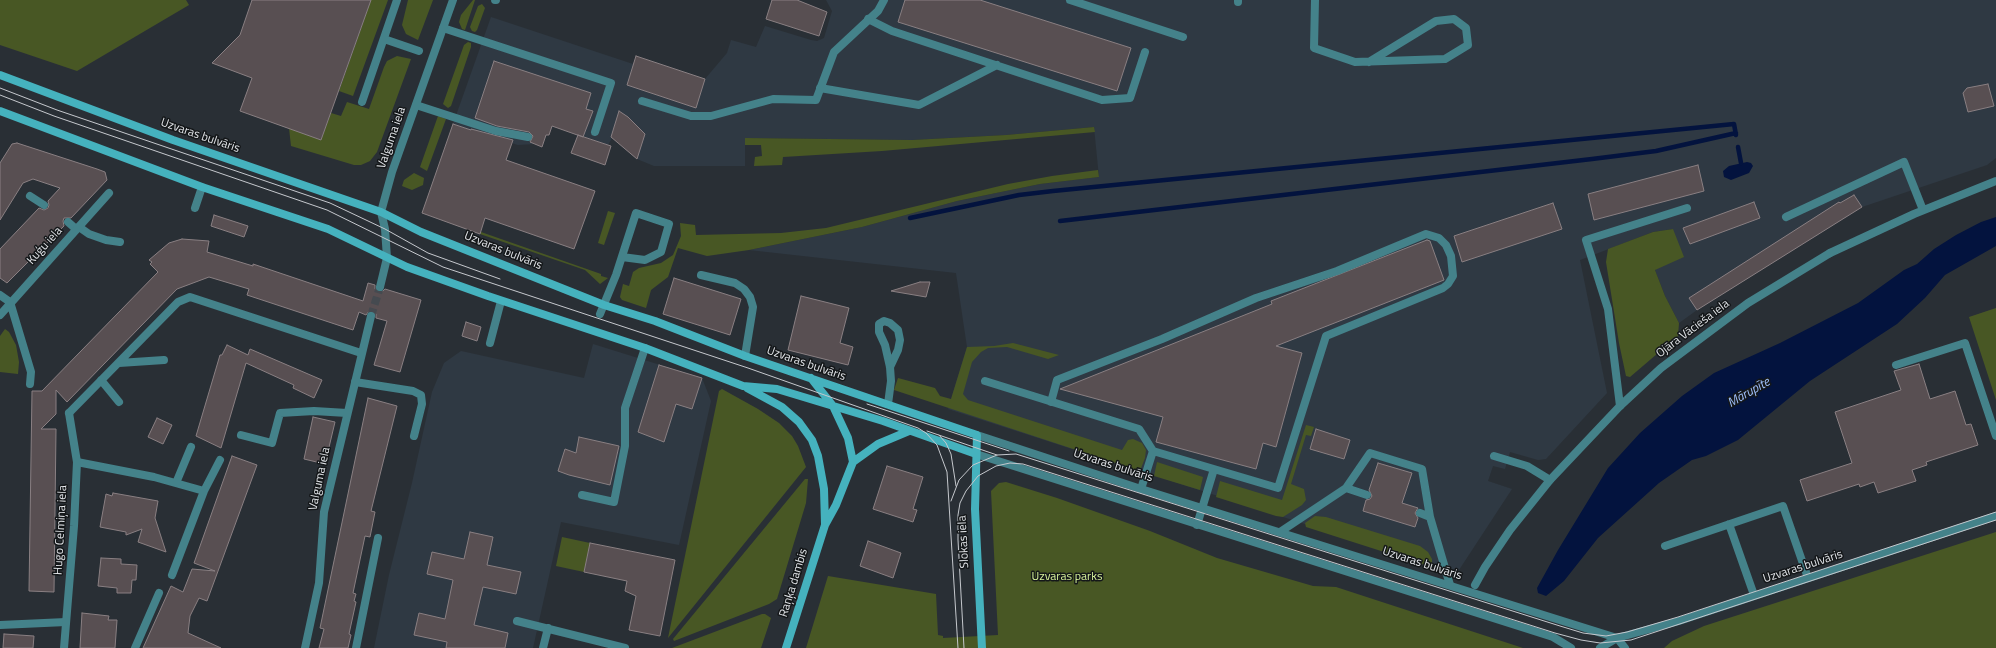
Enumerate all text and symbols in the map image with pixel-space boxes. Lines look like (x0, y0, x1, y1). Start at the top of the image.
street label: Valguma iela (375, 105, 409, 171)
street label: Uzvaras bulvāris (159, 116, 241, 156)
street label: Kuģu iela (24, 224, 66, 268)
street label: Uzvaras bulvāris (462, 229, 544, 273)
street label: Ojāra Vācieša iela (1654, 297, 1732, 361)
street label: Uzvaras bulvāris (765, 344, 847, 384)
water label: Mārupīte (1725, 375, 1773, 411)
street label: Valguma iela (306, 446, 334, 512)
street label: Uzvaras bulvāris (1071, 446, 1155, 486)
street label: Hugo Celmiņa iela (51, 485, 71, 575)
street label: Slokas iela (955, 515, 973, 569)
street label: Uzvaras bulvāris (1380, 544, 1464, 584)
street label: Raņķa dambis (777, 547, 811, 619)
street label: Uzvaras bulvāris (1761, 547, 1845, 587)
park label: Uzvaras parks (1031, 570, 1103, 584)

